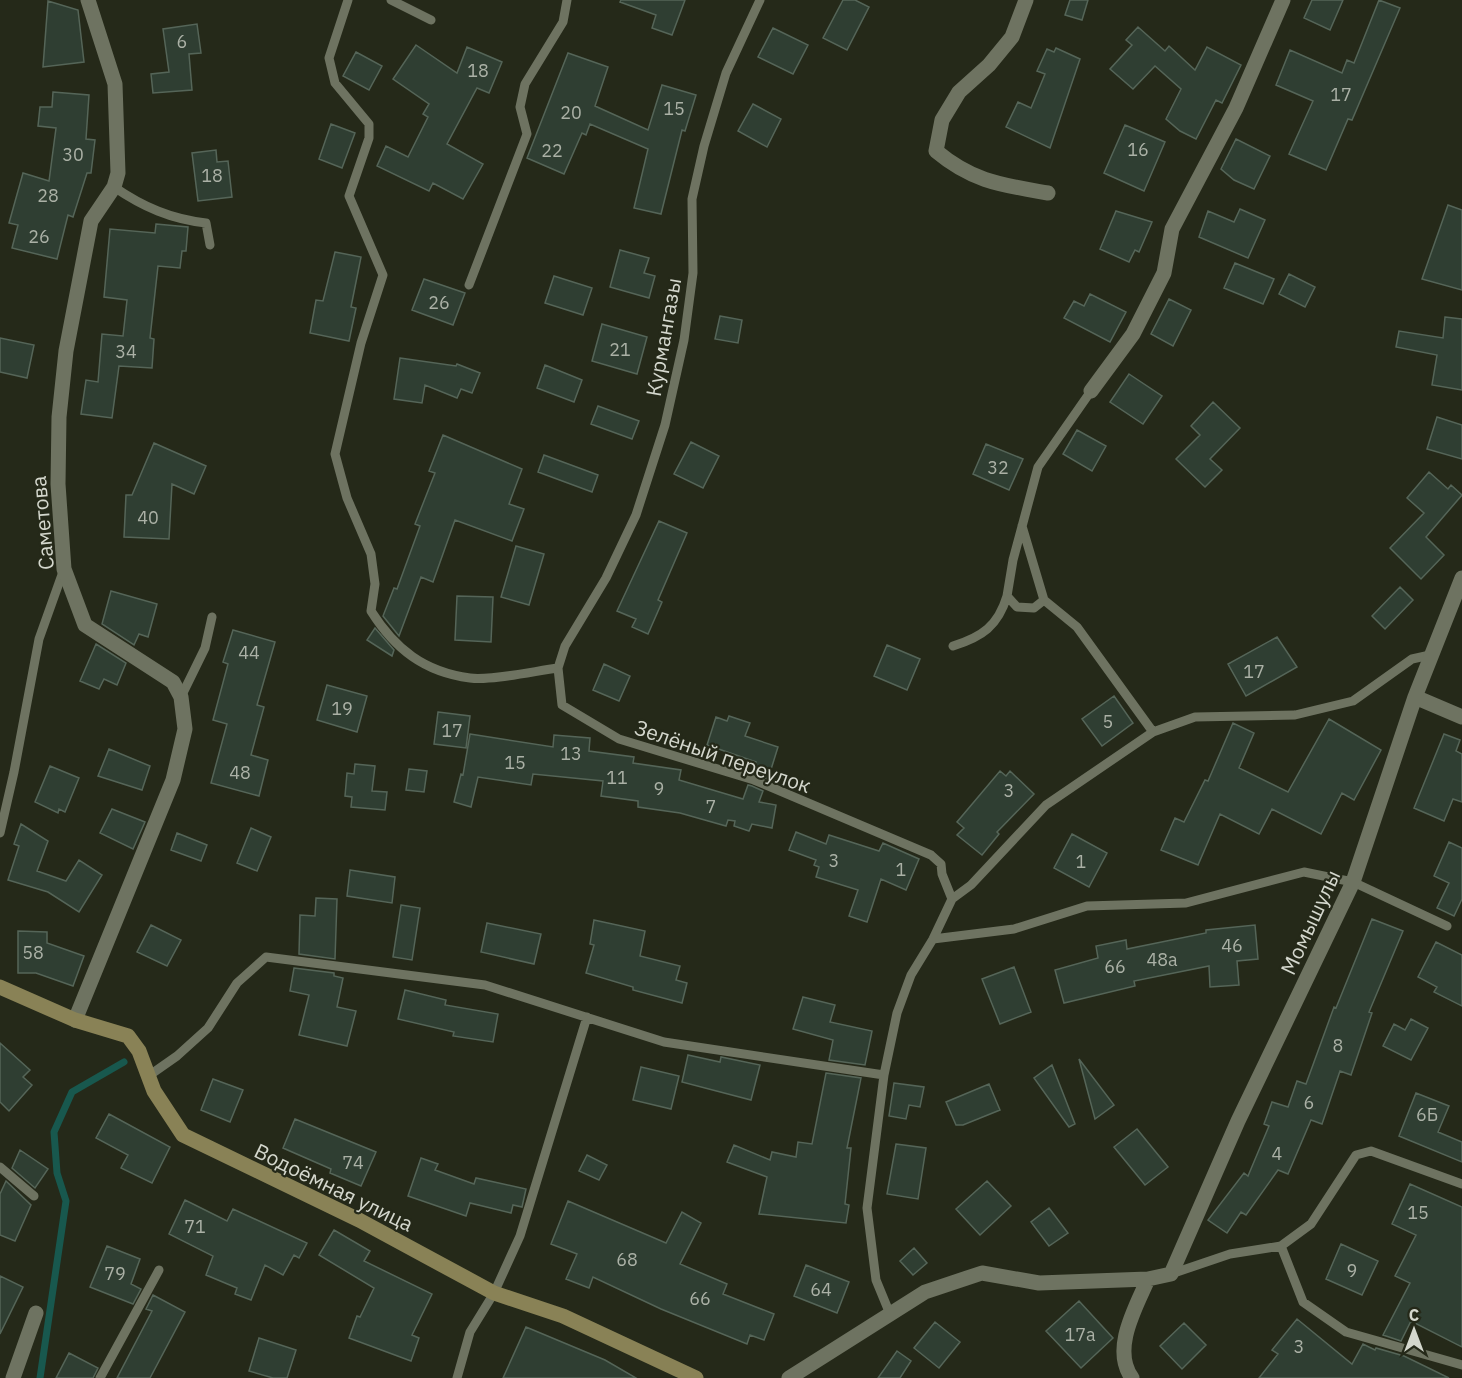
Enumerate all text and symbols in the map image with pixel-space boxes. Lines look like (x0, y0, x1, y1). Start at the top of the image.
house number: 6 (177, 30, 187, 53)
house number: 18 (467, 59, 489, 82)
house number: 17 (1330, 83, 1352, 106)
house number: 15 (663, 97, 685, 120)
house number: 20 (560, 101, 582, 124)
house number: 16 (1127, 138, 1149, 161)
house number: 22 (541, 139, 563, 162)
house number: 30 (62, 143, 84, 166)
house number: 18 (201, 164, 223, 187)
house number: 28 (37, 184, 59, 207)
house number: 26 (28, 225, 50, 248)
street label: Курмангазы (639, 275, 687, 399)
house number: 26 (428, 291, 450, 314)
house number: 21 (609, 338, 631, 361)
house number: 34 (115, 340, 137, 363)
house number: 32 (987, 456, 1009, 479)
street label: Саметова (24, 475, 60, 571)
house number: 40 (137, 506, 159, 529)
house number: 44 (238, 641, 260, 664)
house number: 17 (1243, 660, 1265, 683)
house number: 19 (331, 697, 353, 720)
house number: 5 (1103, 710, 1113, 733)
street label: Зелёный переулок (631, 713, 815, 799)
house number: 17 (441, 719, 463, 742)
house number: 13 (560, 742, 582, 765)
house number: 15 (504, 751, 526, 774)
house number: 48 (229, 761, 251, 784)
house number: 11 (606, 766, 628, 789)
house number: 9 (654, 777, 664, 800)
house number: 3 (1004, 779, 1014, 802)
house number: 7 (706, 795, 716, 818)
house number: 3 (829, 849, 839, 872)
house number: 1 (1076, 850, 1086, 873)
house number: 1 (896, 858, 906, 881)
street label: Момышулы (1274, 865, 1346, 979)
house number: 46 (1221, 934, 1243, 957)
house number: 58 (22, 941, 44, 964)
house number: 48а (1146, 948, 1178, 971)
house number: 66 (1104, 955, 1126, 978)
house number: 8 (1333, 1034, 1343, 1057)
house number: 6 (1304, 1091, 1314, 1114)
house number: 6Б (1416, 1103, 1438, 1126)
street label: Водоёмная улица (250, 1136, 418, 1238)
house number: 4 (1272, 1142, 1283, 1165)
house number: 74 (342, 1151, 364, 1174)
house number: 15 (1407, 1201, 1429, 1224)
house number: 71 (184, 1215, 206, 1238)
house number: 68 (616, 1248, 638, 1271)
house number: 9 (1347, 1259, 1357, 1282)
house number: 79 (104, 1262, 126, 1285)
house number: 64 (810, 1278, 832, 1301)
house number: 66 (689, 1287, 711, 1310)
north arrow (1384, 1300, 1444, 1360)
text: С (1409, 1305, 1419, 1325)
house number: 17а (1064, 1323, 1096, 1346)
house number: 3 (1294, 1335, 1304, 1358)

